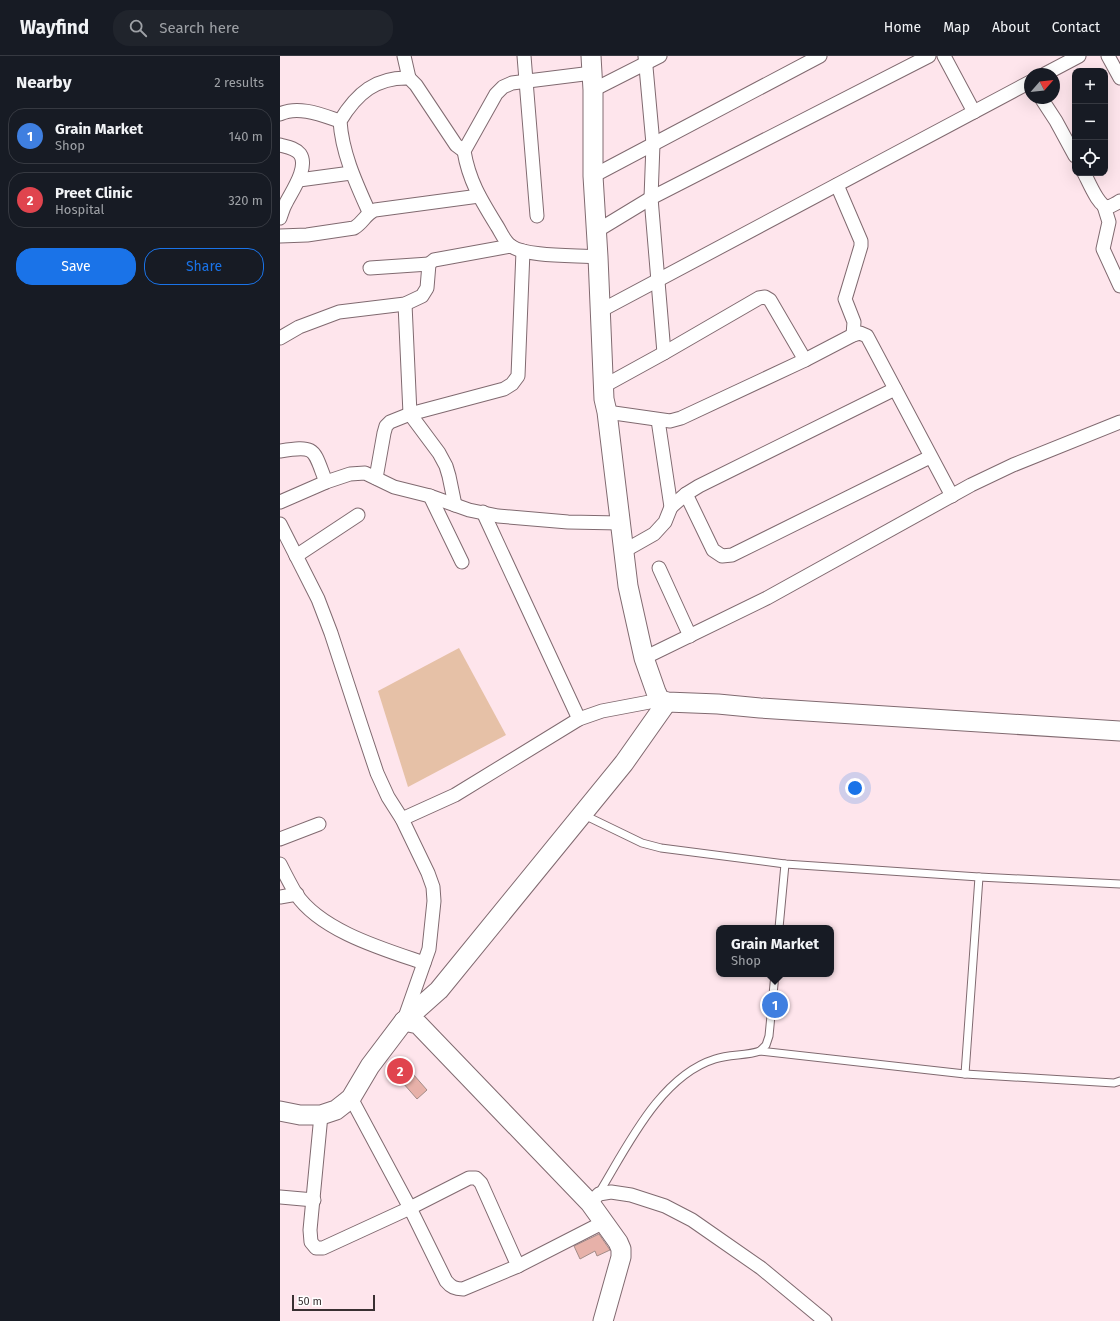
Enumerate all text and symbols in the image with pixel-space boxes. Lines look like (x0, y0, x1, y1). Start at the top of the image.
search box (113, 10, 393, 46)
text: Wayfind (20, 16, 89, 39)
icon: search (127, 17, 149, 39)
text: Search here (159, 19, 239, 37)
text: Home (884, 19, 921, 36)
text: Map (943, 19, 970, 36)
text: About (992, 19, 1030, 36)
text: Contact (1052, 19, 1100, 36)
north arrow (1024, 68, 1060, 104)
map controls (1072, 68, 1108, 176)
button: + (1072, 68, 1108, 104)
text: Nearby (16, 72, 71, 93)
text: 2 results (214, 75, 264, 90)
button: − (1072, 104, 1108, 140)
text: Grain Market (55, 120, 143, 138)
text: 1 (27, 129, 33, 144)
text: 140 m (229, 129, 263, 144)
text: Shop (55, 138, 85, 153)
button: locate (1072, 140, 1108, 176)
text: Preet Clinic (55, 184, 132, 202)
text: 2 (27, 193, 33, 208)
text: 320 m (228, 193, 263, 208)
text: Hospital (55, 202, 104, 217)
button: Save (16, 248, 136, 285)
button: Share (144, 248, 264, 285)
your location (845, 778, 865, 798)
popup (716, 925, 834, 977)
text: Grain Market (731, 935, 819, 953)
text: Shop (731, 953, 761, 968)
pin: 1 (762, 990, 788, 1020)
pin: 2 (387, 1056, 413, 1086)
scale bar (292, 1293, 375, 1312)
text: 50 m (298, 1295, 322, 1308)

